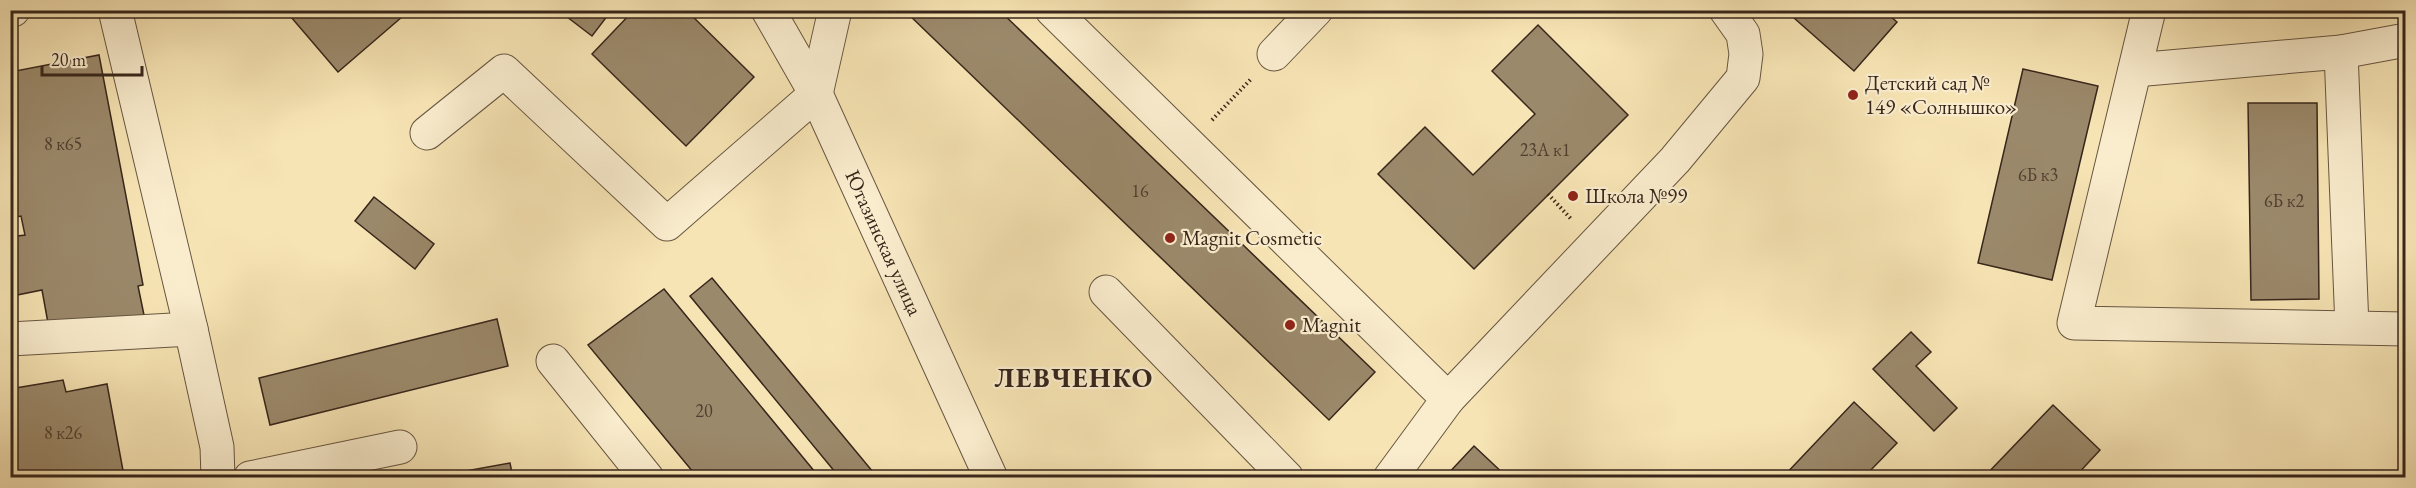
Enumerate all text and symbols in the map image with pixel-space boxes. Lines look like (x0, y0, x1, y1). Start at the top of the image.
scale bar (42, 39, 142, 77)
text: 20 m (51, 48, 86, 71)
place label: Детский сад № 149 «Солнышко» (1865, 69, 2017, 120)
marker: Детский сад № 149 «Солнышко» (1846, 88, 1860, 102)
house number: 8 к65 (44, 132, 82, 155)
house number: 23А к1 (1520, 138, 1570, 161)
house number: 6Б к3 (2018, 163, 2058, 186)
street label: Ютазинская улица (839, 165, 929, 320)
house number: 16 (1131, 179, 1149, 202)
place label: Школа №99 (1585, 182, 1687, 209)
marker: Школа №99 (1566, 189, 1580, 203)
house number: 6Б к2 (2264, 189, 2304, 212)
place label: Magnit Cosmetic (1182, 224, 1322, 251)
marker: Magnit Cosmetic (1163, 231, 1177, 245)
place label: Magnit (1302, 311, 1361, 338)
marker: Magnit (1283, 318, 1297, 332)
district label: ЛЕВЧЕНКО (994, 360, 1154, 395)
house number: 20 (695, 399, 713, 422)
house number: 8 к26 (44, 421, 82, 444)

